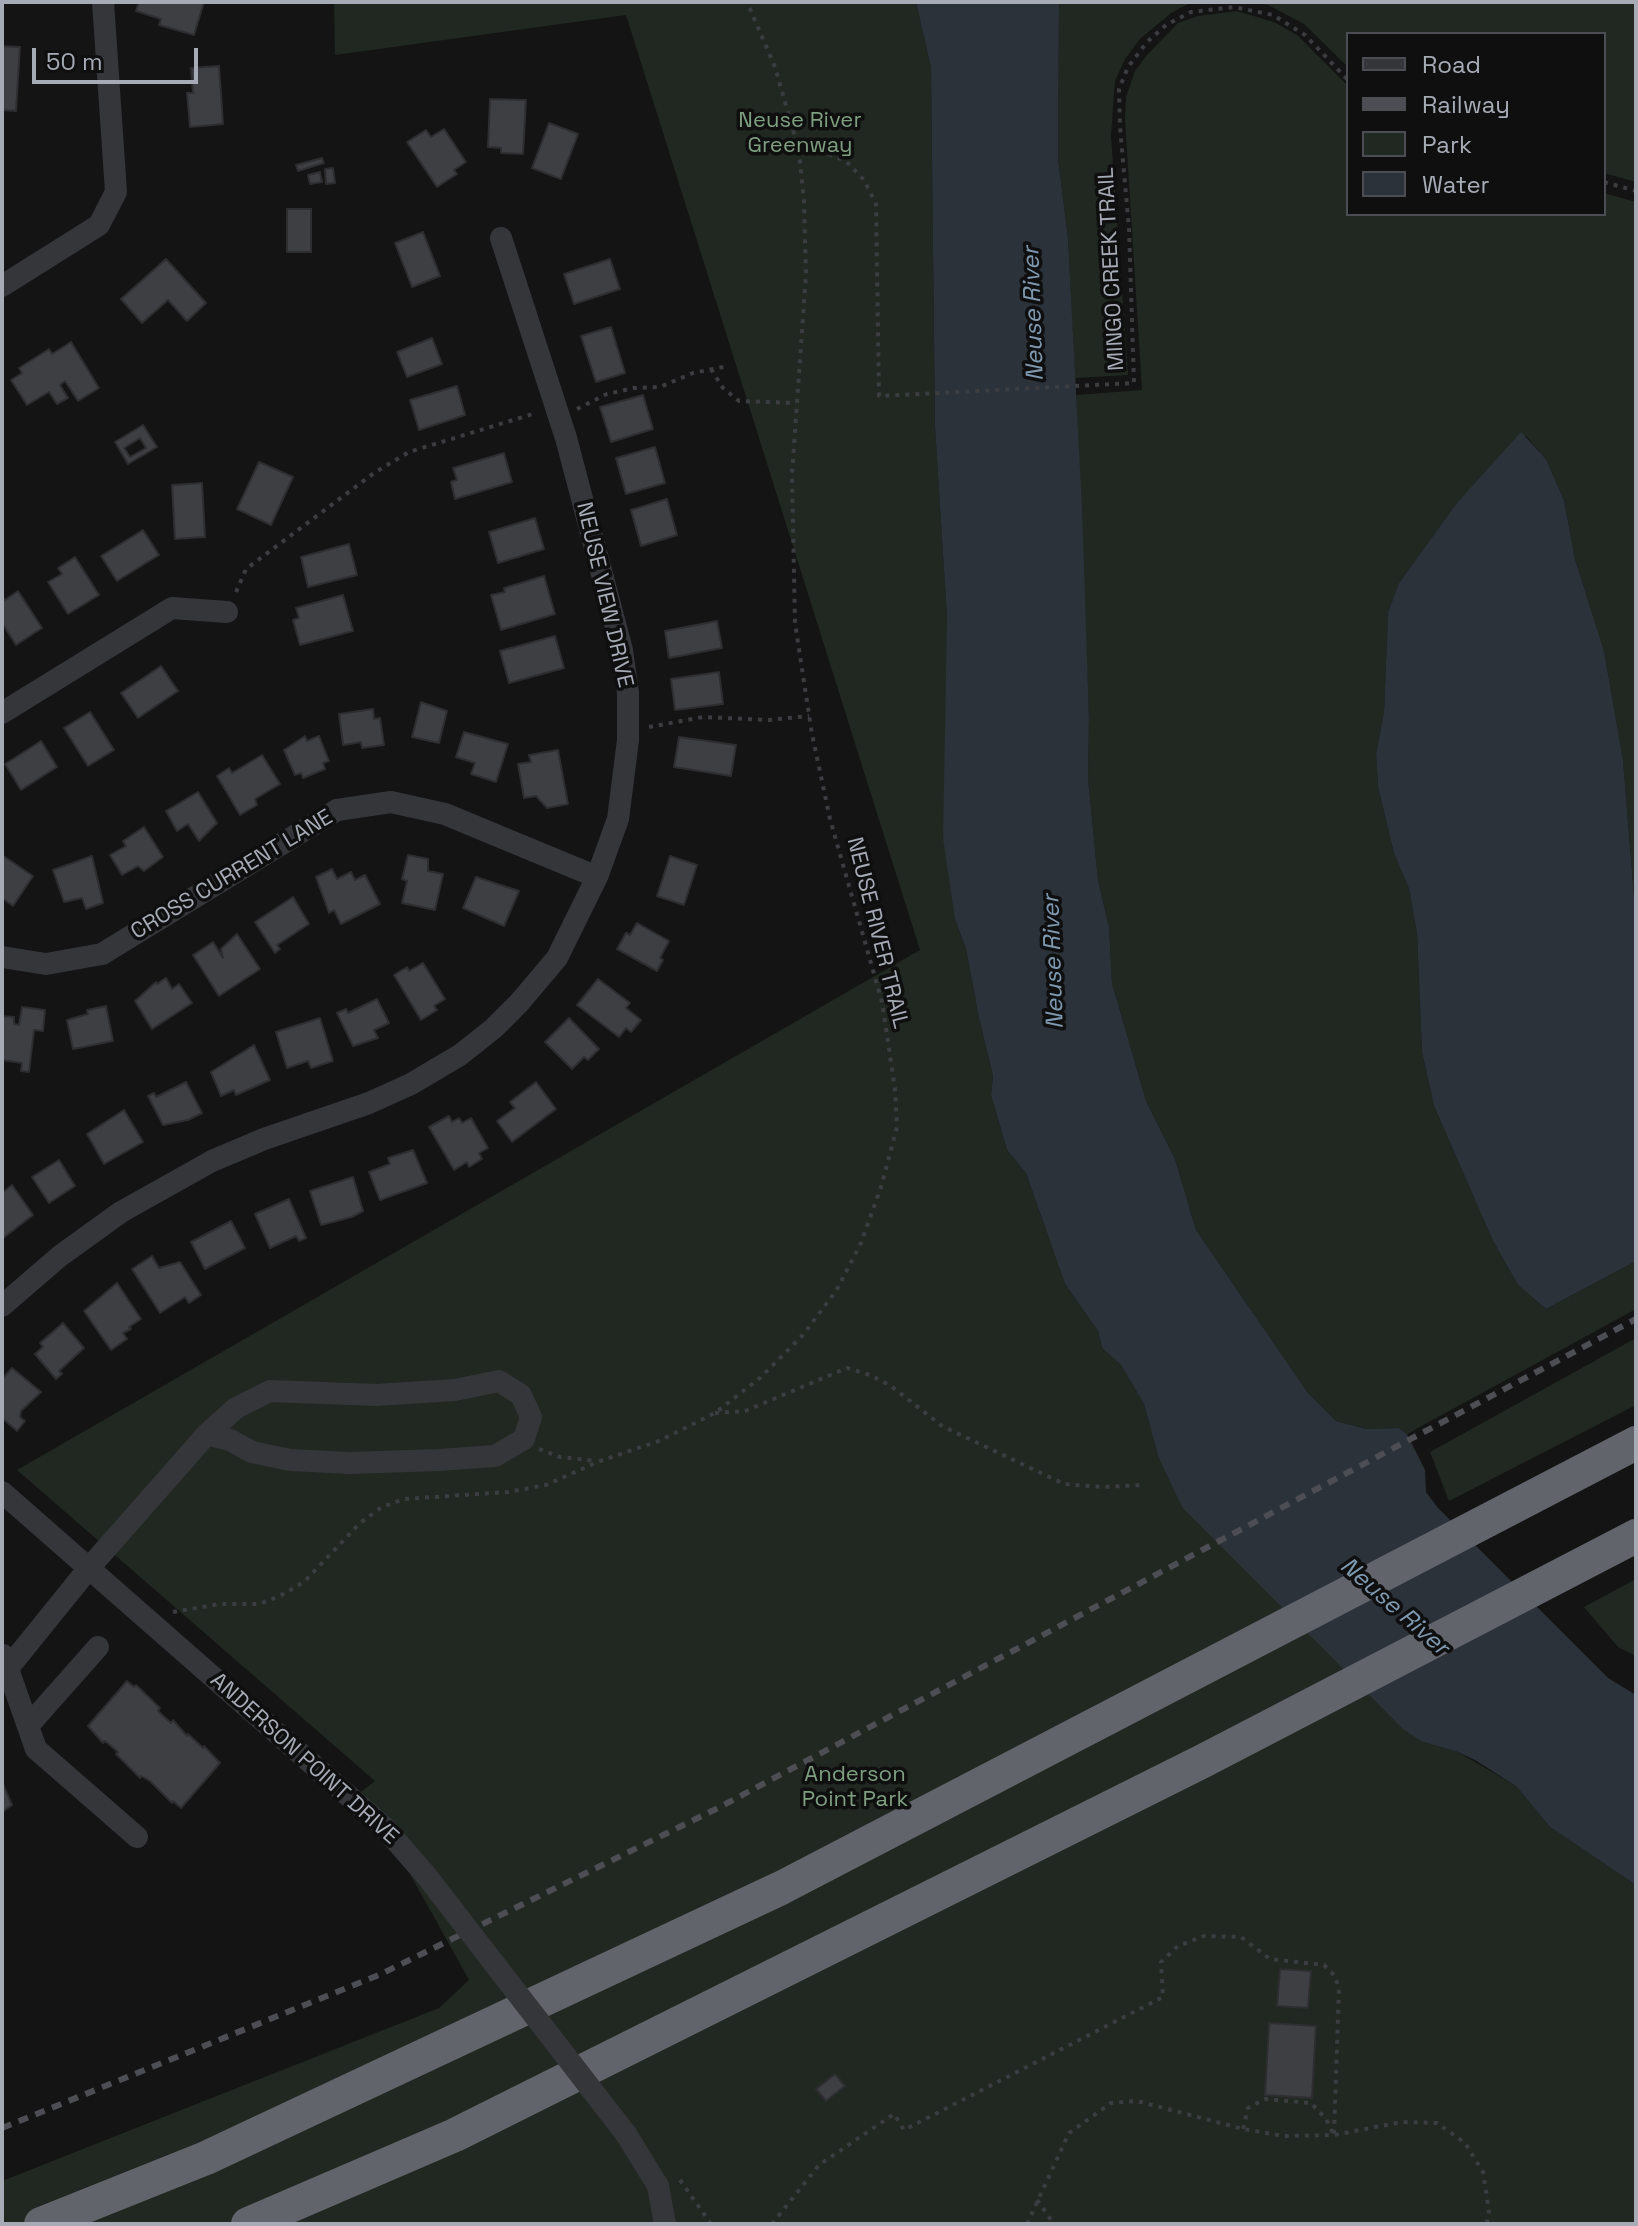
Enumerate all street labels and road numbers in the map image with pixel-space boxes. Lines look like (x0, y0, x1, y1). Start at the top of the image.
street label: MINGO CREEK TRAIL (1093, 167, 1131, 371)
street label: NEUSE VIEW DRIVE (570, 500, 638, 690)
street label: CROSS CURRENT LANE (126, 804, 338, 946)
street label: NEUSE RIVER TRAIL (840, 835, 914, 1031)
street label: ANDERSON POINT DRIVE (204, 1668, 404, 1850)

